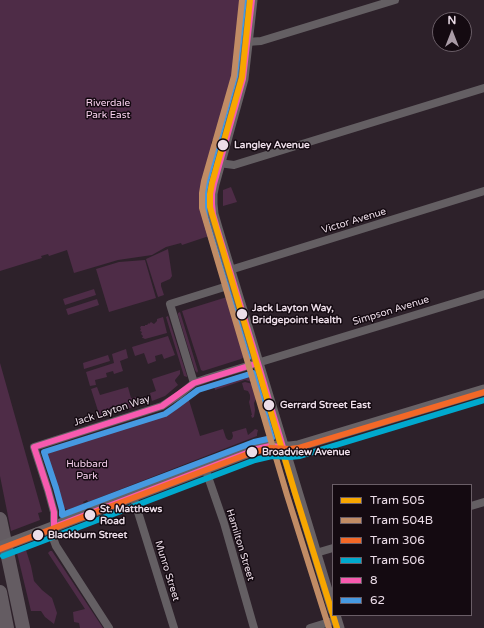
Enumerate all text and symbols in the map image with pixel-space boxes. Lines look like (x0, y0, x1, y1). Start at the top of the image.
north arrow (432, 12, 472, 52)
text: N (448, 14, 456, 27)
park label: Riverdale Park East (86, 97, 130, 120)
marker: Langley Avenue (216, 138, 230, 152)
place label: Langley Avenue (234, 139, 310, 151)
street label: Victor Avenue (320, 206, 388, 236)
street label: Simpson Avenue (351, 294, 431, 328)
place label: Jack Layton Way, Bridgepoint Health (252, 302, 342, 326)
marker: Jack Layton Way, Bridgepoint Health (235, 307, 249, 321)
street label: Jack Layton Way (72, 393, 152, 429)
marker: Gerrard Street East (262, 398, 276, 412)
place label: Gerrard Street East (280, 399, 371, 411)
marker: Broadview Avenue (245, 445, 259, 459)
place label: Broadview Avenue (262, 446, 350, 458)
park label: Hubbard Park (66, 458, 108, 482)
legend (332, 484, 472, 616)
text: Tram 505 (370, 493, 425, 507)
place label: St. Matthews Road (100, 503, 162, 526)
marker: St. Matthews Road (83, 508, 97, 522)
street label: Hamilton Street (223, 508, 257, 582)
text: Tram 504B (370, 513, 433, 527)
marker: Blackburn Street (31, 528, 45, 542)
place label: Blackburn Street (48, 529, 127, 541)
text: Tram 306 (370, 533, 425, 547)
street label: Munro Street (152, 539, 182, 603)
text: Tram 506 (370, 553, 425, 567)
text: 8 (370, 573, 378, 587)
text: 62 (370, 593, 385, 607)

